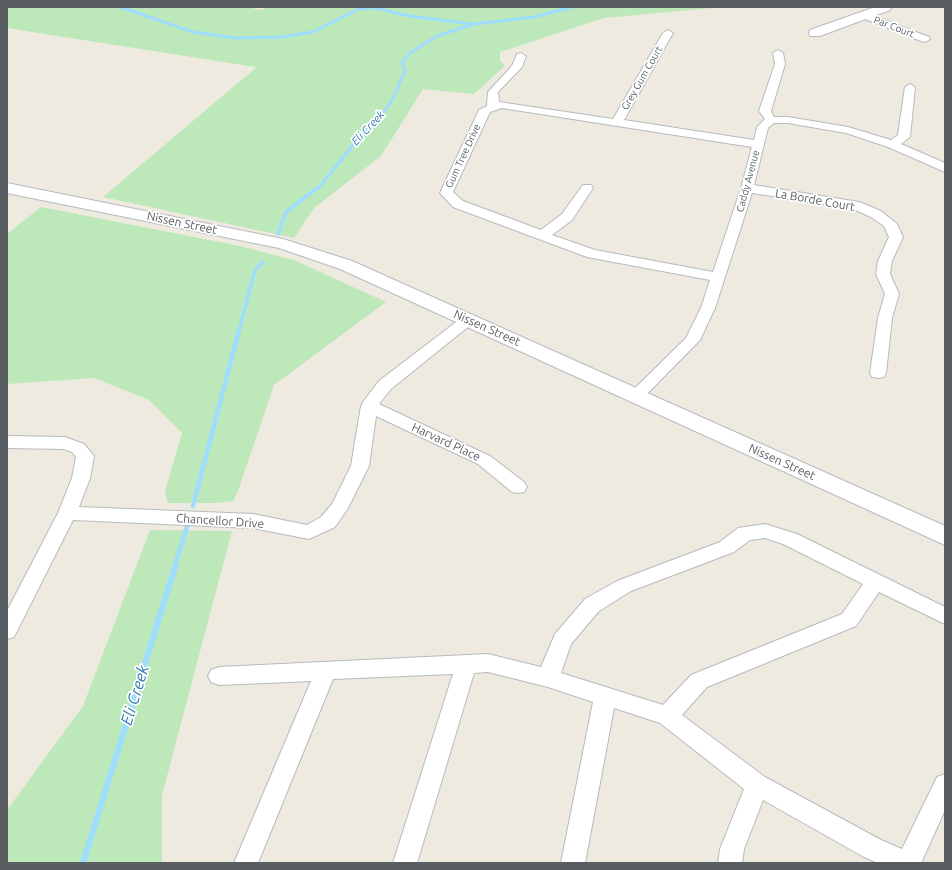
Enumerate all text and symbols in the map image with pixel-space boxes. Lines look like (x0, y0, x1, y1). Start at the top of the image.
street label: Par Court (872, 14, 916, 40)
street label: Grey Gum Court (619, 44, 665, 112)
water label: Eli Creek (349, 108, 387, 148)
street label: Gum Tree Drive (443, 122, 483, 190)
street label: Caddy Avenue (734, 149, 762, 213)
street label: La Borde Court (774, 186, 856, 214)
street label: Nissen Street (145, 209, 219, 237)
street label: Nissen Street (451, 307, 523, 349)
street label: Harvard Place (409, 420, 483, 464)
street label: Nissen Street (746, 441, 818, 483)
street label: Chancellor Drive (175, 511, 265, 531)
water label: Eli Creek (117, 663, 153, 727)

